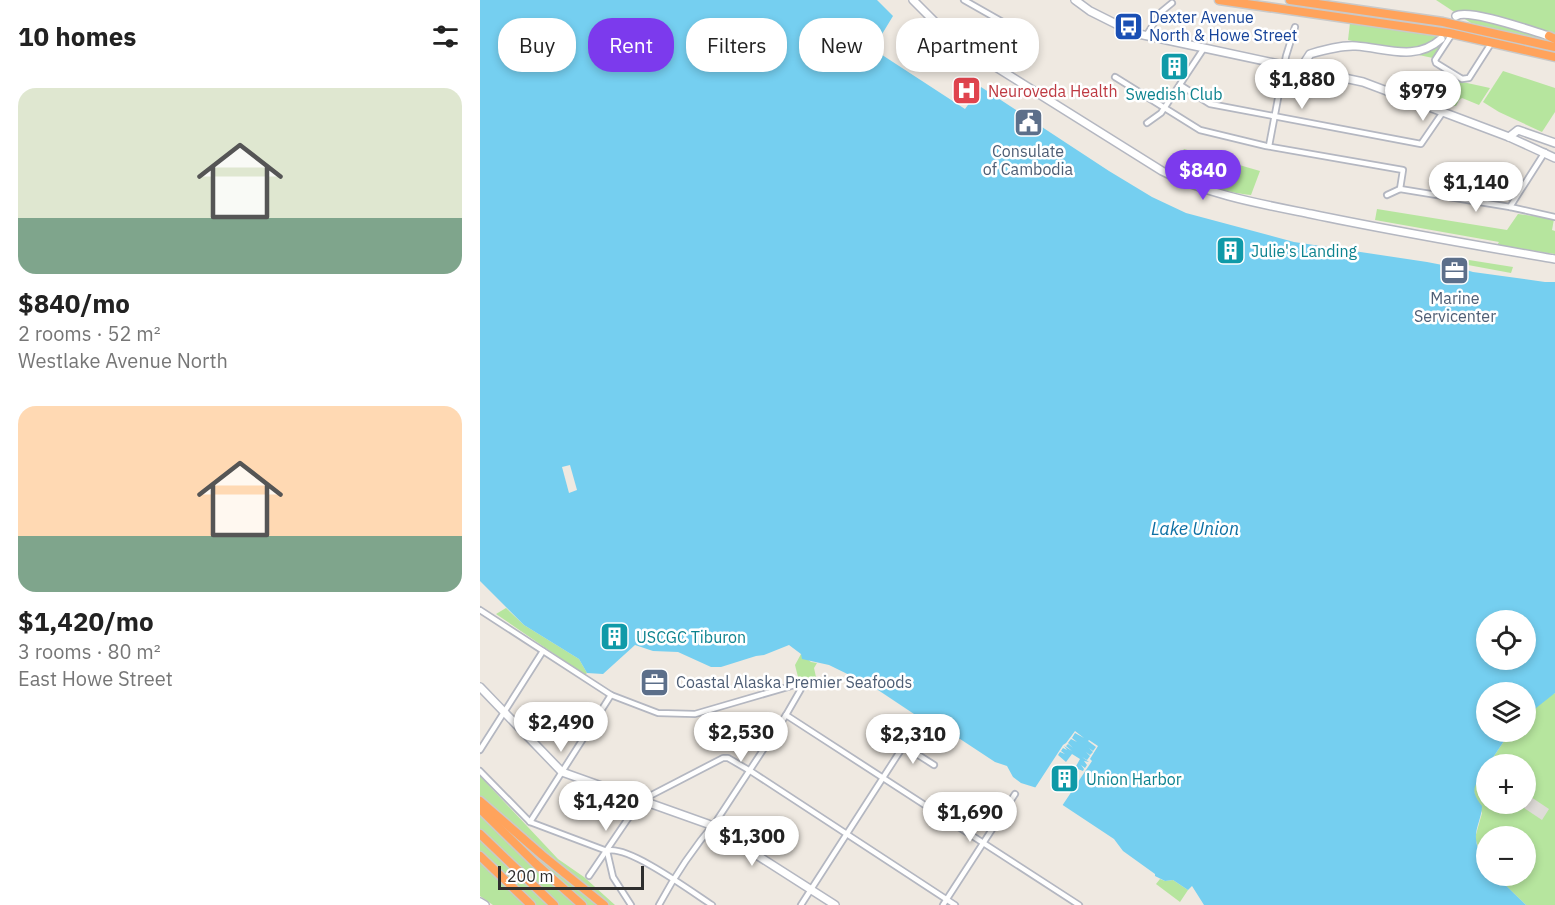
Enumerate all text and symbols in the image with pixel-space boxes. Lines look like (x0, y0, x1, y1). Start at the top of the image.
place label: Dexter Avenue North & Howe Street (1149, 7, 1297, 45)
bus stop icon: Dexter Avenue North & Howe Street (1112, 10, 1144, 42)
chip: Buy (498, 18, 576, 72)
chip: Rent (588, 18, 674, 72)
chip: Filters (686, 18, 787, 72)
chip: New (799, 18, 884, 72)
chip: Apartment (896, 18, 1039, 72)
text: 10 homes (18, 19, 136, 53)
icon: filters (429, 20, 462, 53)
building icon: Swedish Club (1158, 50, 1190, 82)
pin: $1,880 (1253, 59, 1351, 110)
text: $1,880 (1269, 65, 1335, 92)
pin: $979 (1387, 71, 1459, 122)
hospital icon: Neuroveda Health (951, 75, 983, 107)
text: $979 (1399, 77, 1447, 104)
place label: Neuroveda Health (988, 81, 1118, 101)
place label: Swedish Club (1126, 84, 1222, 104)
public building icon: Consulate of Cambodia (1012, 107, 1044, 139)
icon: home (186, 127, 294, 235)
place label: Consulate of Cambodia (983, 141, 1074, 179)
pin: $840 (1167, 150, 1239, 201)
text: $840 (1179, 156, 1227, 183)
pin: $1,140 (1427, 162, 1525, 213)
text: $1,140 (1443, 168, 1509, 195)
building icon: Julie's Landing (1214, 235, 1246, 267)
place label: Julie's Landing (1251, 241, 1358, 261)
office icon: Marine Servicenter (1439, 254, 1471, 286)
text: $840/mo (18, 286, 130, 320)
place label: Marine Servicenter (1414, 288, 1496, 326)
text: 2 rooms · 52 m² (18, 320, 161, 347)
text: Westlake Avenue North (18, 347, 228, 374)
icon: home (186, 445, 294, 553)
water label: Lake Union (1151, 517, 1239, 540)
text: $1,420/mo (18, 604, 154, 638)
map controls (1476, 610, 1536, 886)
button: locate (1476, 610, 1536, 670)
building icon: USCGC Tiburon (599, 621, 631, 653)
place label: USCGC Tiburon (636, 627, 746, 647)
text: 3 rooms · 80 m² (18, 638, 161, 665)
text: East Howe Street (18, 665, 173, 692)
office icon: Coastal Alaska Premier Seafoods (639, 666, 671, 698)
place label: Coastal Alaska Premier Seafoods (676, 672, 912, 692)
button: layers (1476, 682, 1536, 742)
pin: $2,490 (512, 702, 610, 753)
text: $2,490 (528, 708, 594, 735)
pin: $2,530 (692, 712, 790, 763)
pin: $2,310 (864, 714, 962, 765)
text: $2,530 (708, 718, 774, 745)
text: $2,310 (880, 720, 946, 747)
button: + (1476, 754, 1536, 814)
building icon: Union Harbor (1049, 763, 1081, 795)
place label: Union Harbor (1086, 769, 1182, 789)
pin: $1,420 (557, 781, 655, 832)
text: $1,420 (573, 787, 639, 814)
pin: $1,690 (921, 792, 1019, 843)
text: $1,690 (937, 798, 1003, 825)
pin: $1,300 (703, 816, 801, 867)
text: $1,300 (719, 822, 785, 849)
button: − (1476, 826, 1536, 886)
scale bar (498, 863, 644, 890)
text: 200 m (507, 866, 554, 886)

